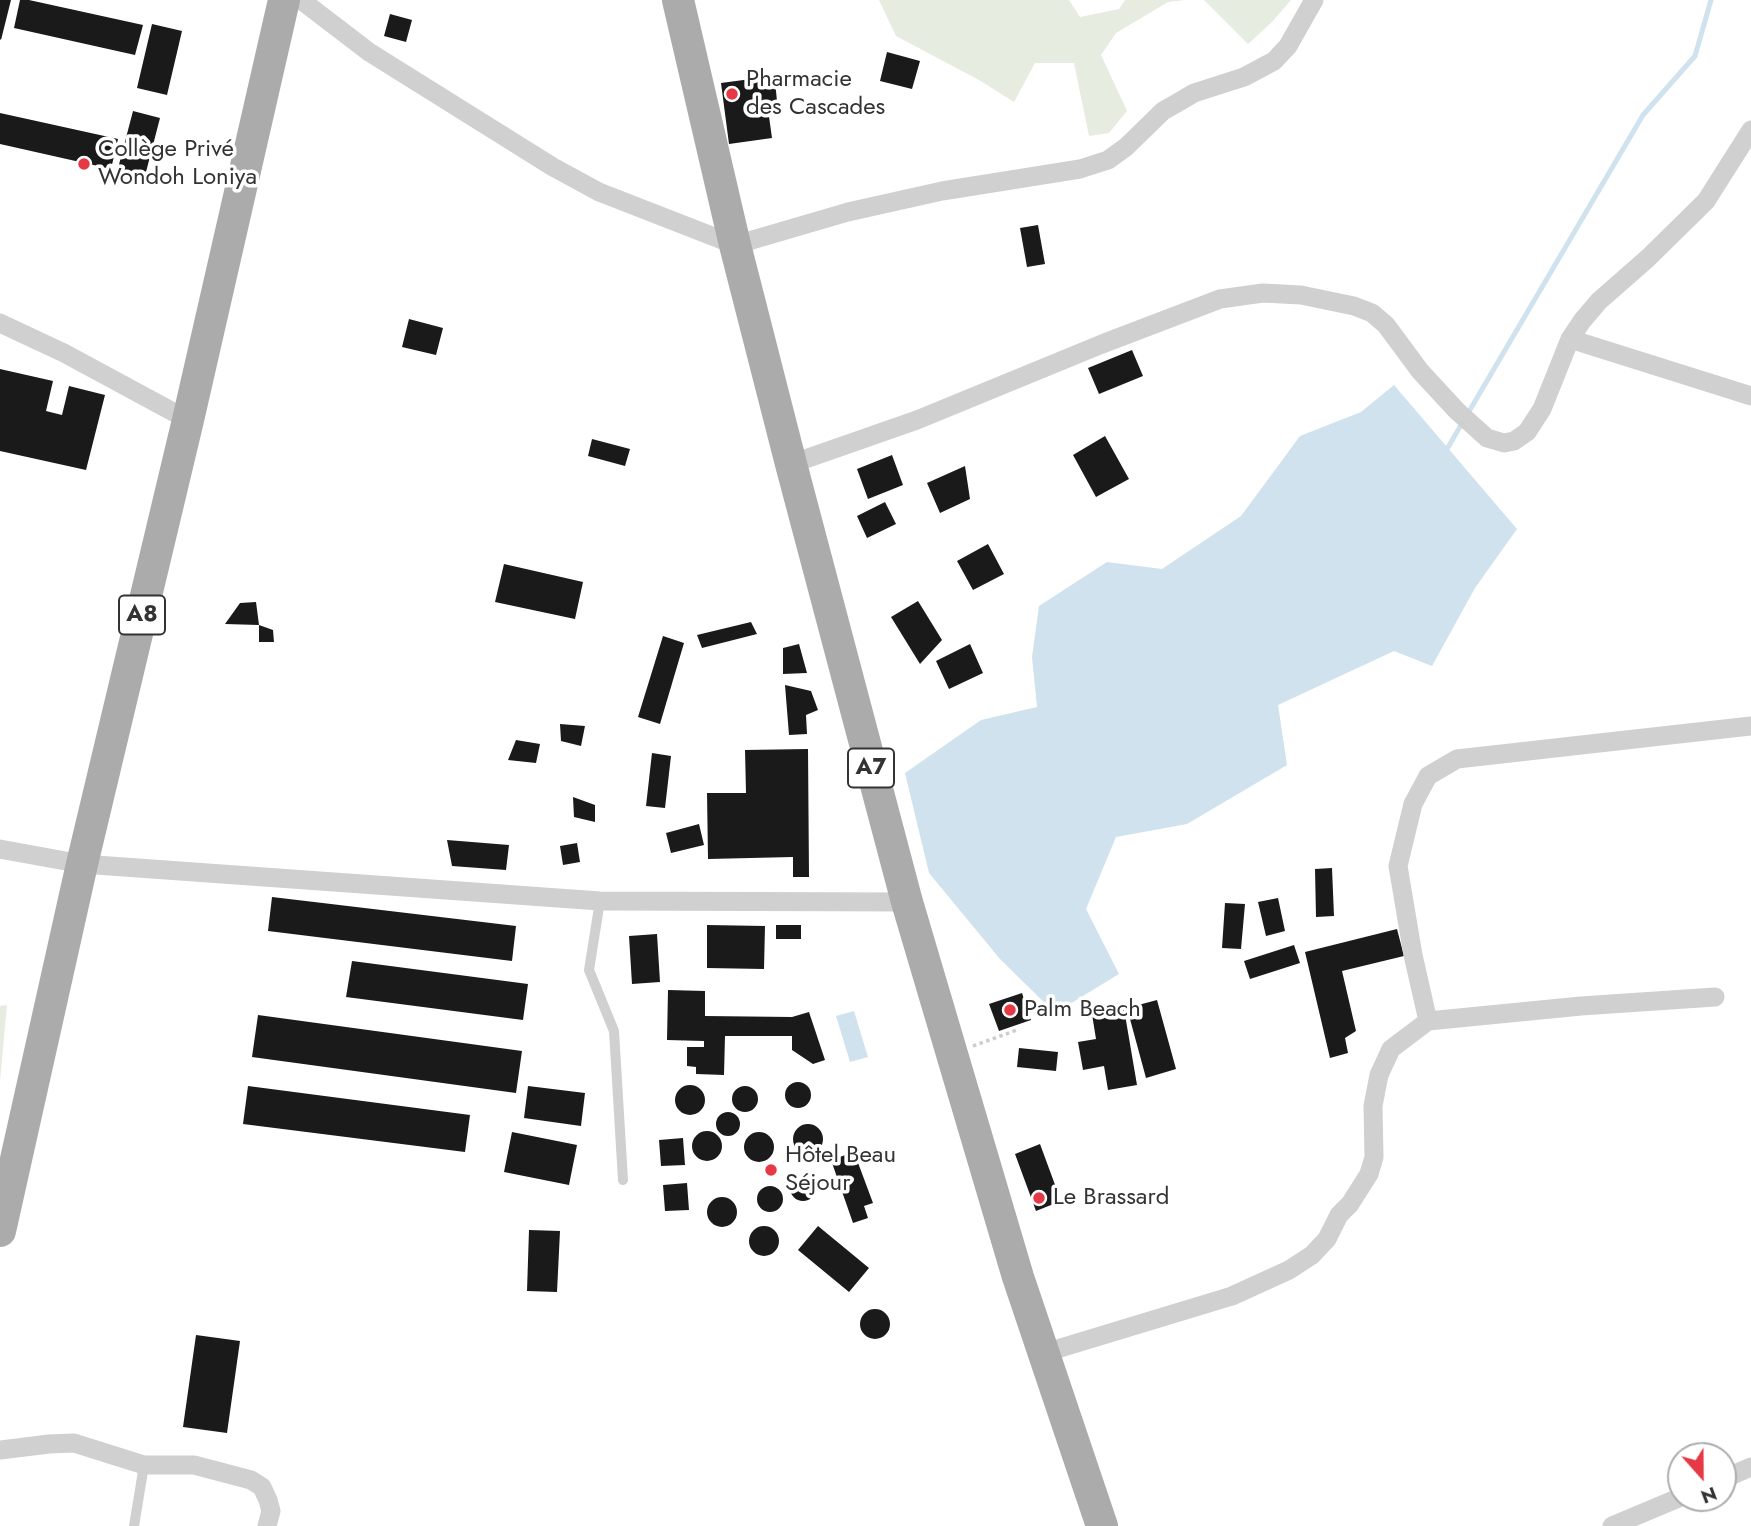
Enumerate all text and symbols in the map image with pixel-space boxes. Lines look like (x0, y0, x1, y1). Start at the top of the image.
place label: Pharmacie des Cascades (746, 66, 885, 122)
marker: Pharmacie des Cascades (724, 86, 740, 102)
place label: Collège Privé Wondoh Loniya (98, 136, 257, 192)
marker: Collège Privé Wondoh Loniya (76, 156, 92, 172)
road number: A8 (119, 596, 165, 635)
road number: A7 (848, 748, 894, 788)
place label: Palm Beach (1024, 996, 1141, 1024)
marker: Palm Beach (1002, 1002, 1018, 1018)
place label: Hôtel Beau Séjour (785, 1142, 896, 1198)
marker: Hôtel Beau Séjour (763, 1162, 779, 1178)
place label: Le Brassard (1053, 1184, 1169, 1212)
marker: Le Brassard (1031, 1190, 1047, 1206)
north arrow (1667, 1442, 1737, 1512)
text: N (1697, 1480, 1721, 1511)

